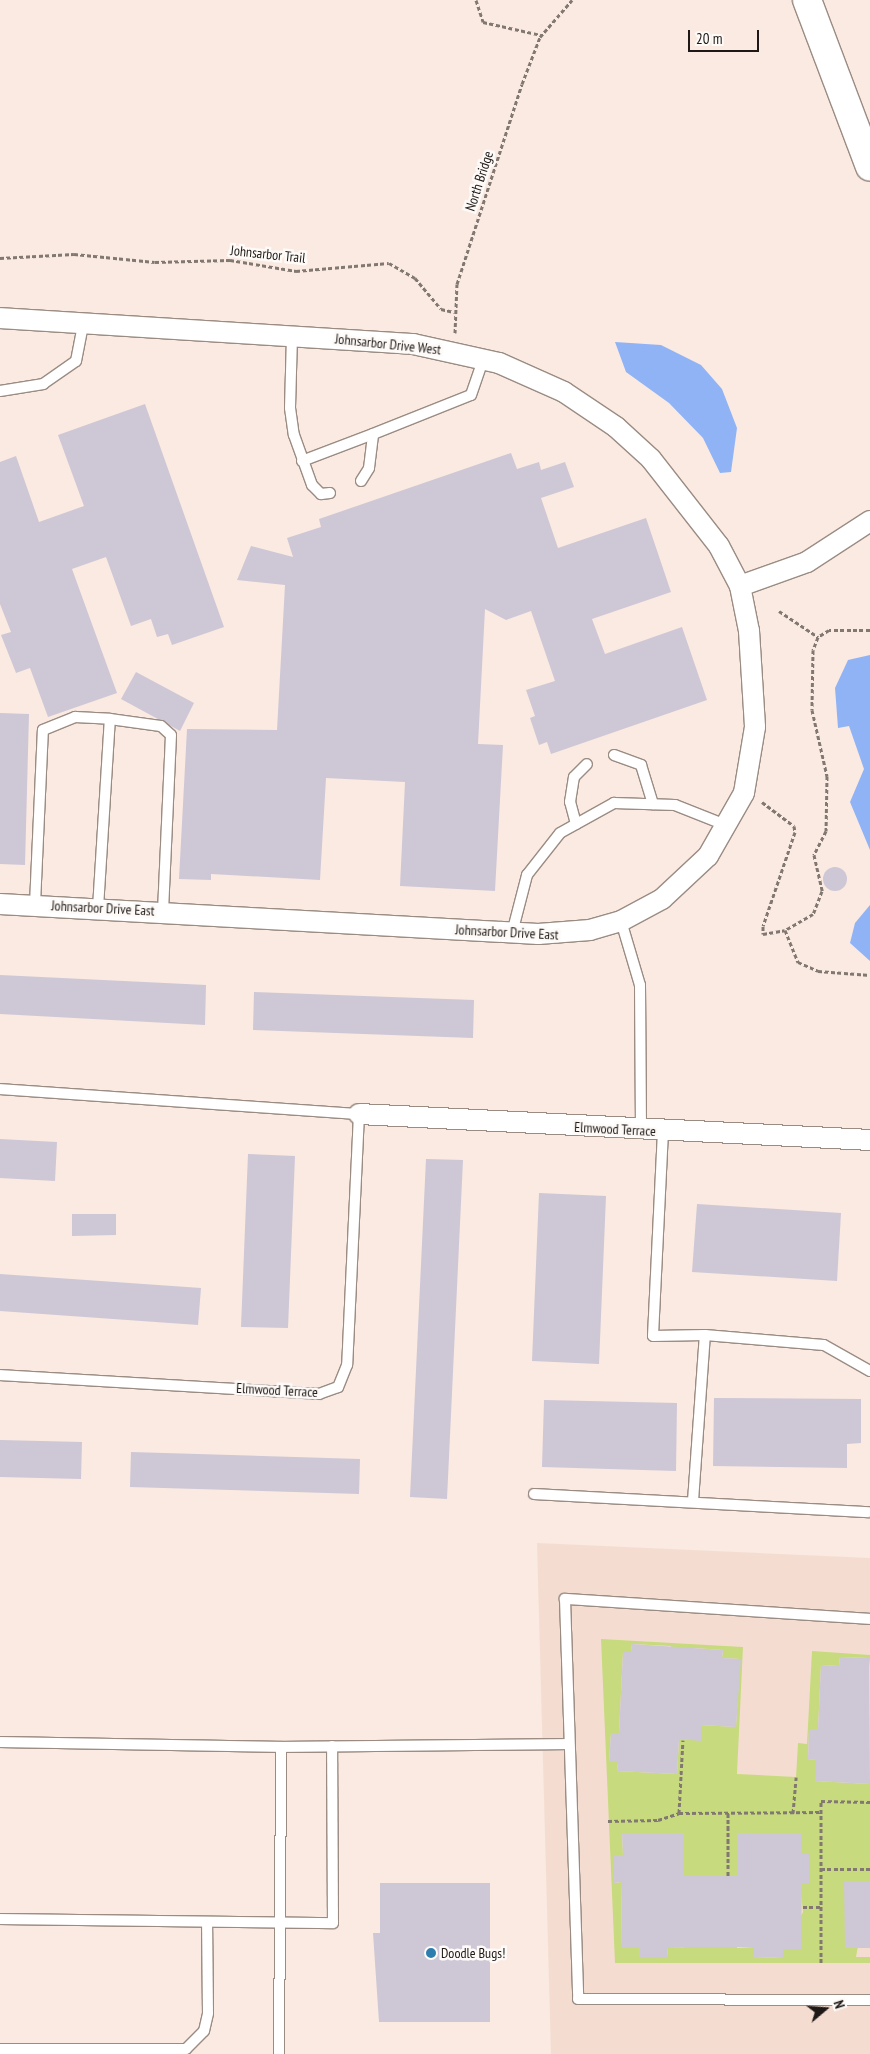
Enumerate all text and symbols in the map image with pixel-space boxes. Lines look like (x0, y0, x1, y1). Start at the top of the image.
scale bar (690, 20, 761, 52)
text: 20 m (696, 29, 722, 48)
street label: North Bridge (461, 149, 497, 213)
street label: Johnsarbor Trail (230, 242, 306, 266)
street label: Johnsarbor Drive West (334, 330, 442, 358)
street label: Johnsarbor Drive East (51, 897, 155, 919)
street label: Johnsarbor Drive East (455, 921, 559, 943)
street label: Elmwood Terrace (574, 1118, 656, 1140)
street label: Elmwood Terrace (236, 1379, 318, 1401)
place label: Doodle Bugs! (441, 1945, 505, 1961)
marker: Doodle Bugs! (425, 1947, 437, 1959)
north arrow (800, 1984, 850, 2034)
text: N (830, 1998, 849, 2011)

